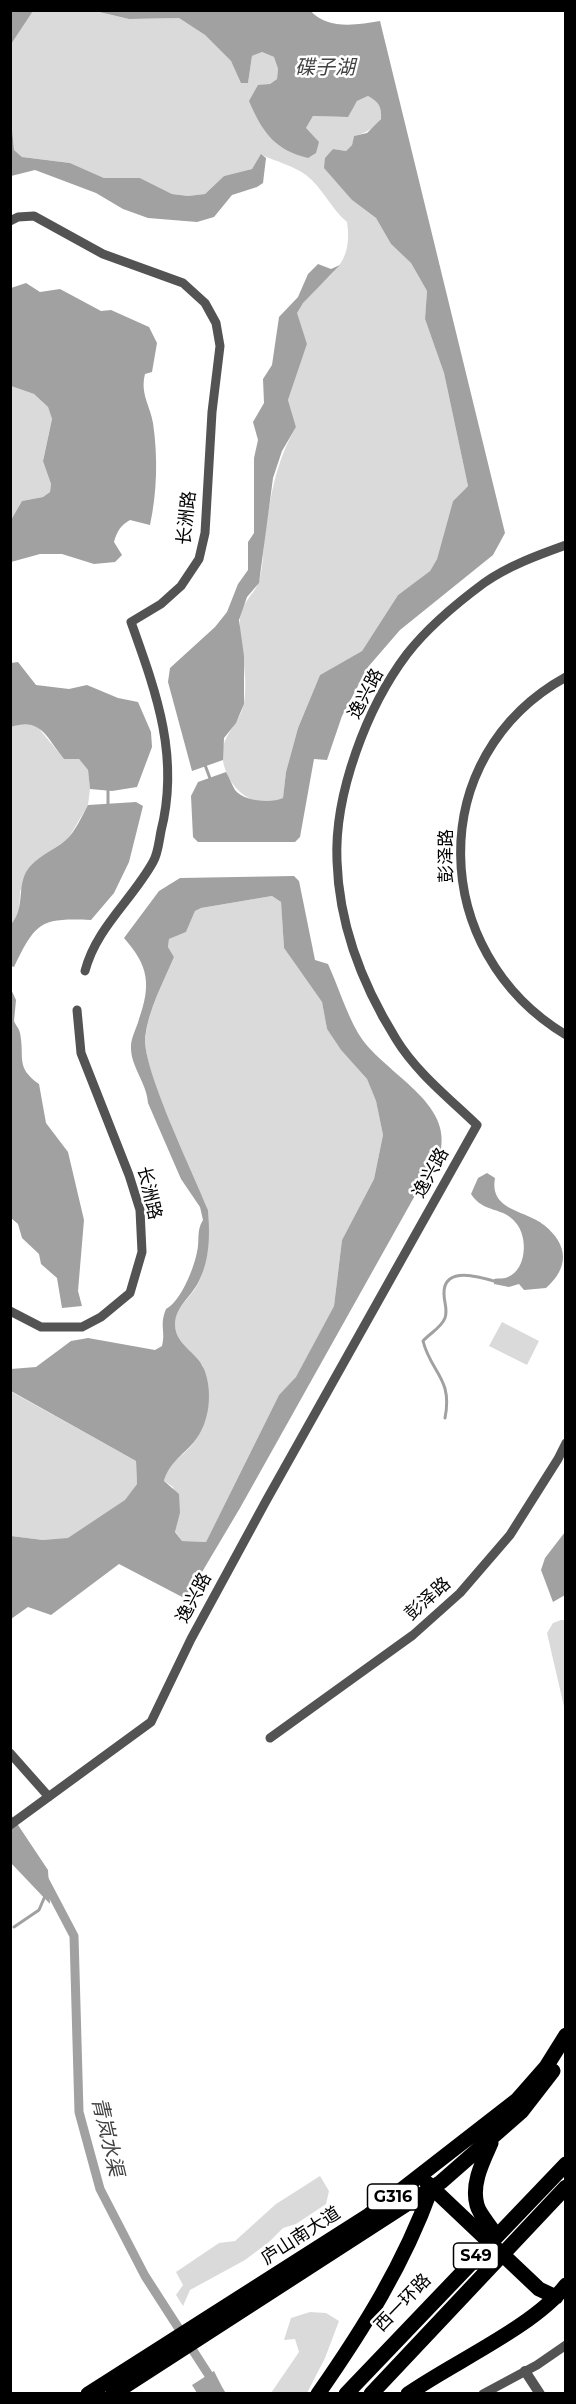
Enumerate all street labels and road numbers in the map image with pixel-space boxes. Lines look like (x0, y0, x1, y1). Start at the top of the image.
street label: 长洲路 (173, 490, 201, 546)
street label: 逸兴路 (344, 665, 388, 723)
street label: 彭泽路 (436, 829, 458, 883)
street label: 逸兴路 (408, 1144, 454, 1202)
street label: 长洲路 (132, 1164, 166, 1222)
street label: 逸兴路 (172, 1569, 216, 1627)
street label: 彭泽路 (401, 1573, 455, 1625)
road number: G316 (368, 2184, 418, 2210)
street label: 庐山南大道 (257, 2202, 345, 2270)
road number: S49 (454, 2243, 498, 2269)
street label: 西一环路 (370, 2270, 436, 2336)

